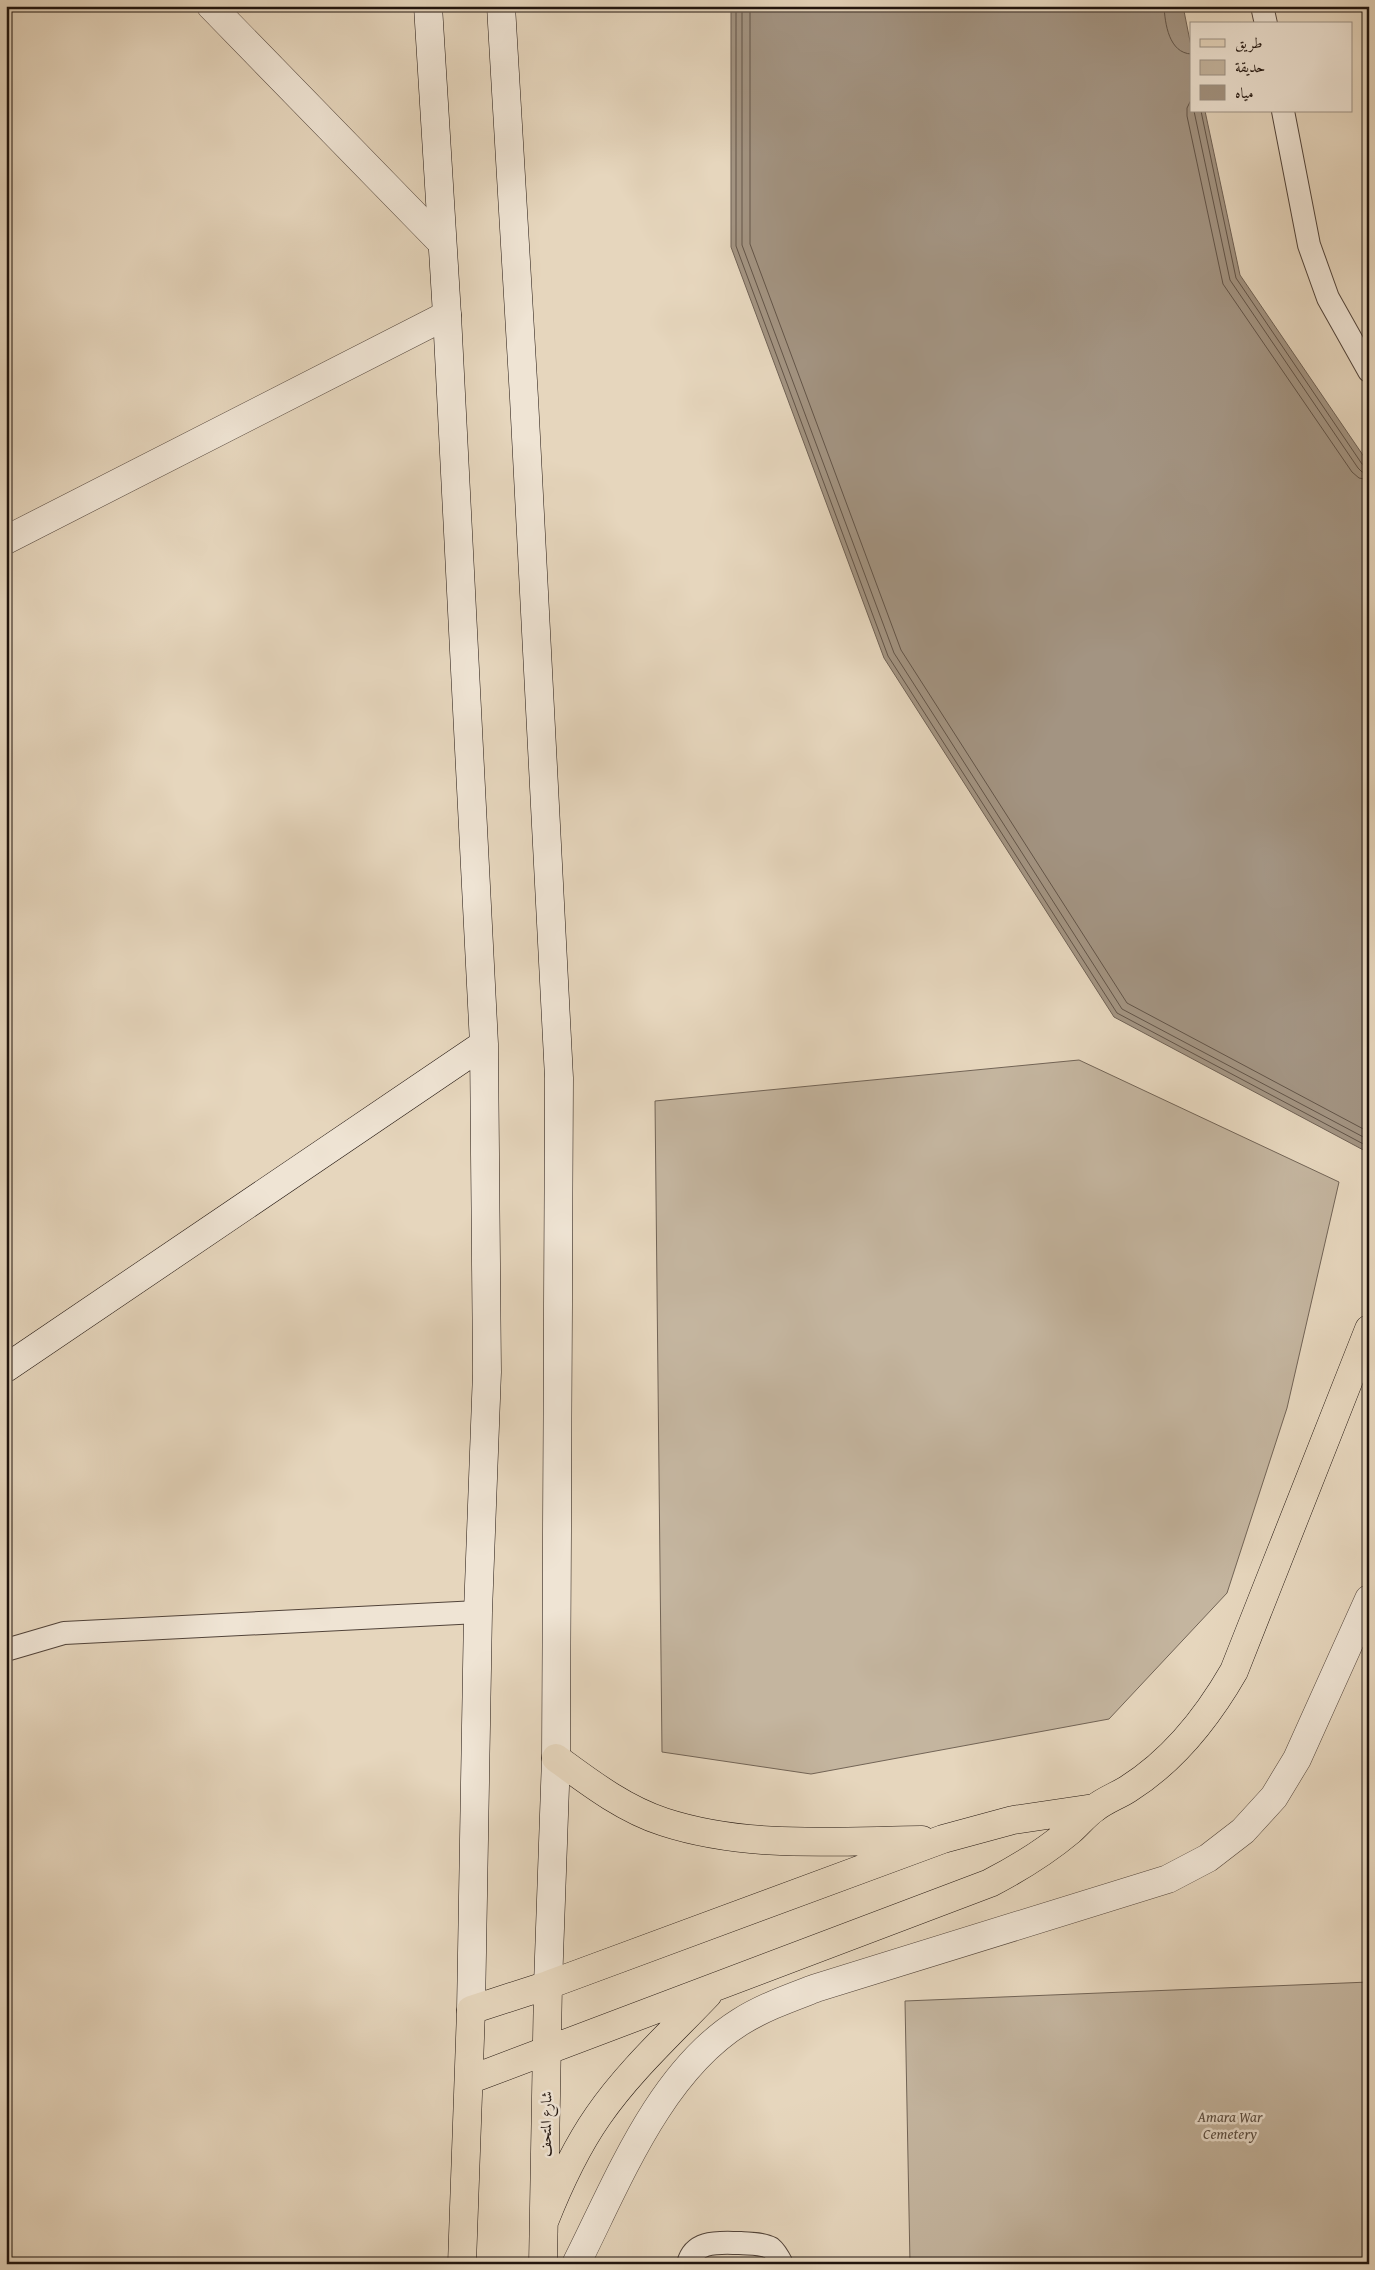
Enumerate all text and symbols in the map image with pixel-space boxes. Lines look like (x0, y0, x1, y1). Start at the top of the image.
legend (1190, 22, 1352, 112)
text: طريق (1235, 32, 1262, 53)
text: حديقة (1235, 56, 1265, 77)
text: مياه (1235, 82, 1253, 103)
street label: شارع المتحف (534, 2091, 560, 2157)
park label: Amara War Cemetery (1196, 2106, 1263, 2144)

